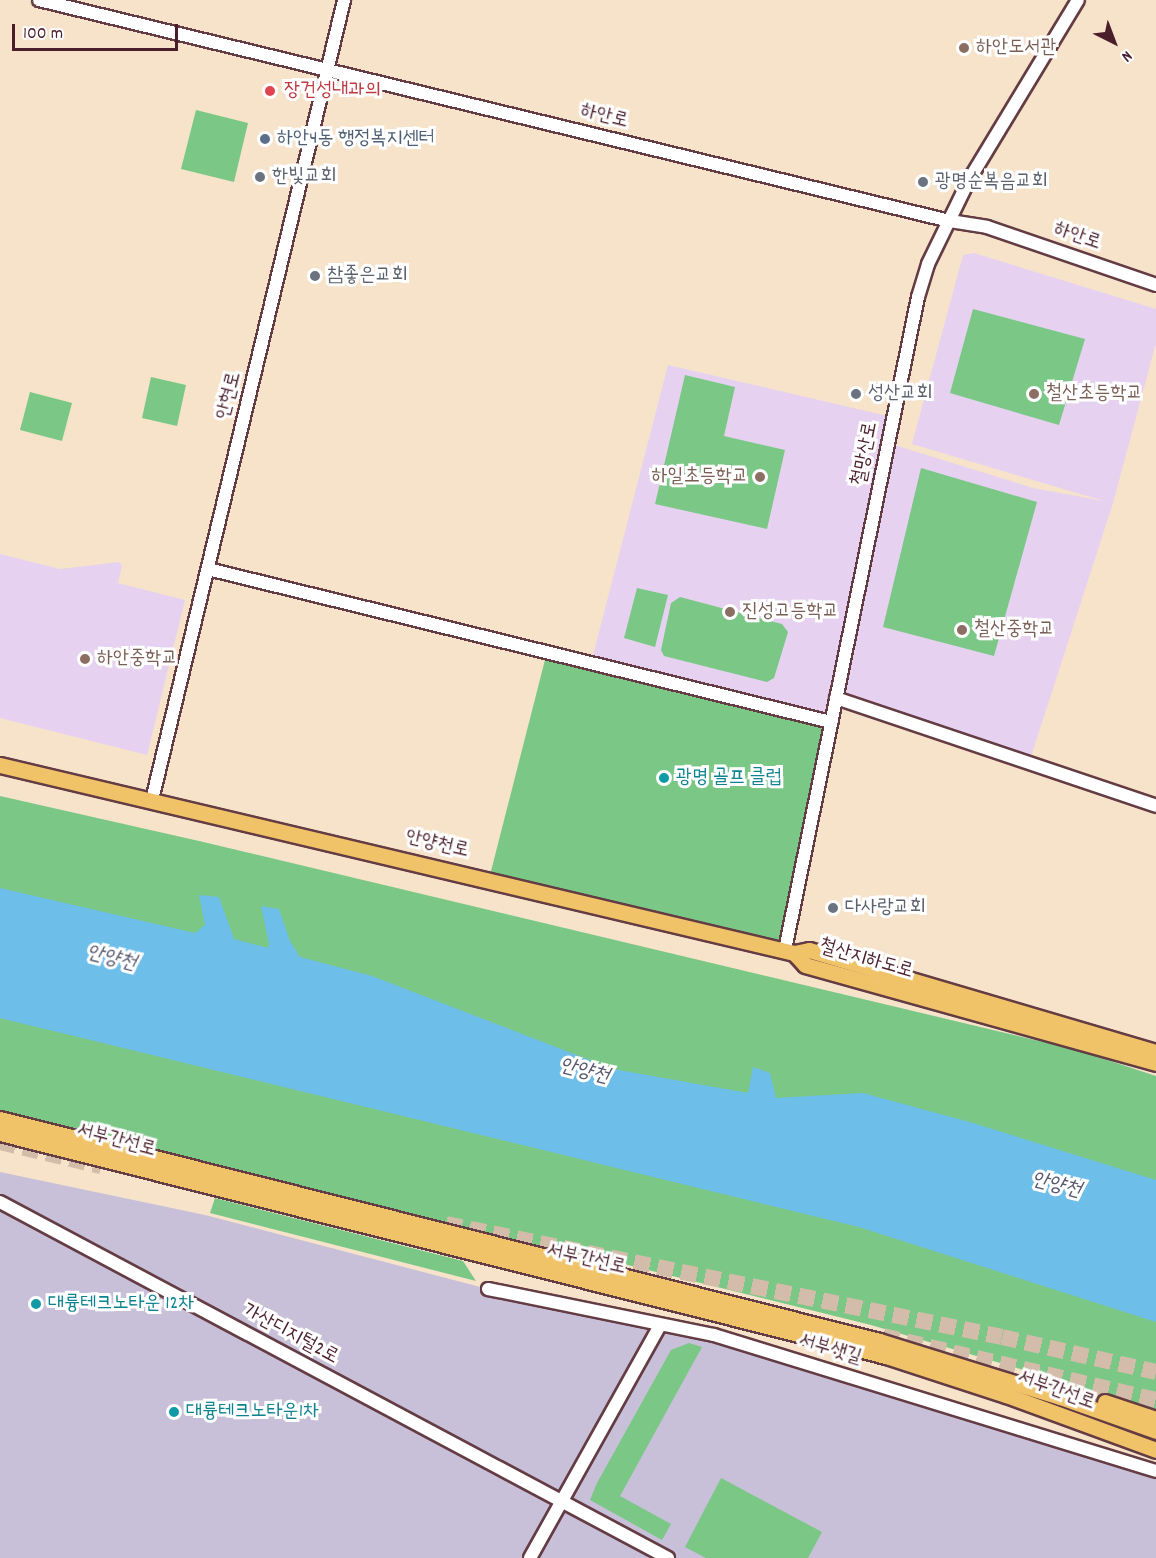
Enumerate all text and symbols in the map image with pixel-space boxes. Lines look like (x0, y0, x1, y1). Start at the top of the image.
scale bar (15, 12, 182, 50)
north arrow (1084, 12, 1144, 72)
text: 100 m (23, 22, 63, 47)
place label: 하안도서관 (976, 36, 1056, 60)
marker: 하안도서관 (957, 41, 971, 55)
text: N (1116, 45, 1137, 67)
place label: 장건성내과의 (284, 79, 381, 103)
marker: 장건성내과의 (261, 82, 279, 100)
street label: 하안로 (578, 100, 630, 134)
place label: 하안4동 행정복지센터 (277, 127, 435, 151)
marker: 하안4동 행정복지센터 (258, 132, 272, 146)
place label: 한빛교회 (272, 165, 336, 189)
marker: 한빛교회 (253, 170, 267, 184)
place label: 광명순복음교회 (935, 170, 1048, 194)
marker: 광명순복음교회 (916, 175, 930, 189)
street label: 하안로 (1050, 218, 1104, 256)
place label: 참좋은교회 (327, 264, 407, 288)
marker: 참좋은교회 (308, 269, 322, 283)
street label: 안현로 (213, 370, 247, 422)
place label: 성산교회 (868, 382, 932, 406)
place label: 철산초등학교 (1046, 382, 1143, 406)
marker: 성산교회 (849, 387, 863, 401)
marker: 철산초등학교 (1027, 387, 1041, 401)
street label: 철망산로 (848, 420, 884, 488)
place label: 하일초등학교 (651, 465, 748, 489)
marker: 하일초등학교 (753, 470, 767, 484)
place label: 진성고등학교 (742, 600, 839, 624)
marker: 진성고등학교 (723, 605, 737, 619)
place label: 철산중학교 (974, 618, 1054, 642)
marker: 철산중학교 (955, 623, 969, 637)
place label: 하안중학교 (97, 647, 177, 671)
marker: 하안중학교 (78, 652, 92, 666)
place label: 광명 골프 클럽 (676, 766, 782, 790)
marker: 광명 골프 클럽 (657, 771, 671, 785)
street label: 안양천로 (403, 826, 471, 864)
place label: 다사랑교회 (845, 896, 925, 920)
marker: 다사랑교회 (826, 901, 840, 915)
street label: 철산지하도로 (816, 935, 916, 985)
water label: 안양천 (83, 941, 139, 977)
water label: 안양천 (556, 1054, 612, 1090)
street label: 서부간선로 (74, 1119, 158, 1163)
water label: 안양천 (1028, 1168, 1084, 1204)
street label: 서부간선로 (544, 1239, 628, 1281)
place label: 대륭테크노타운 12차 (48, 1292, 194, 1316)
marker: 대륭테크노타운 12차 (29, 1297, 43, 1311)
street label: 가산디지털2로 (238, 1300, 342, 1370)
street label: 서부샛길 (796, 1329, 864, 1371)
street label: 서부간선로 (1014, 1366, 1098, 1416)
place label: 대륭테크노타운1차 (186, 1400, 319, 1424)
marker: 대륭테크노타운1차 (167, 1405, 181, 1419)

